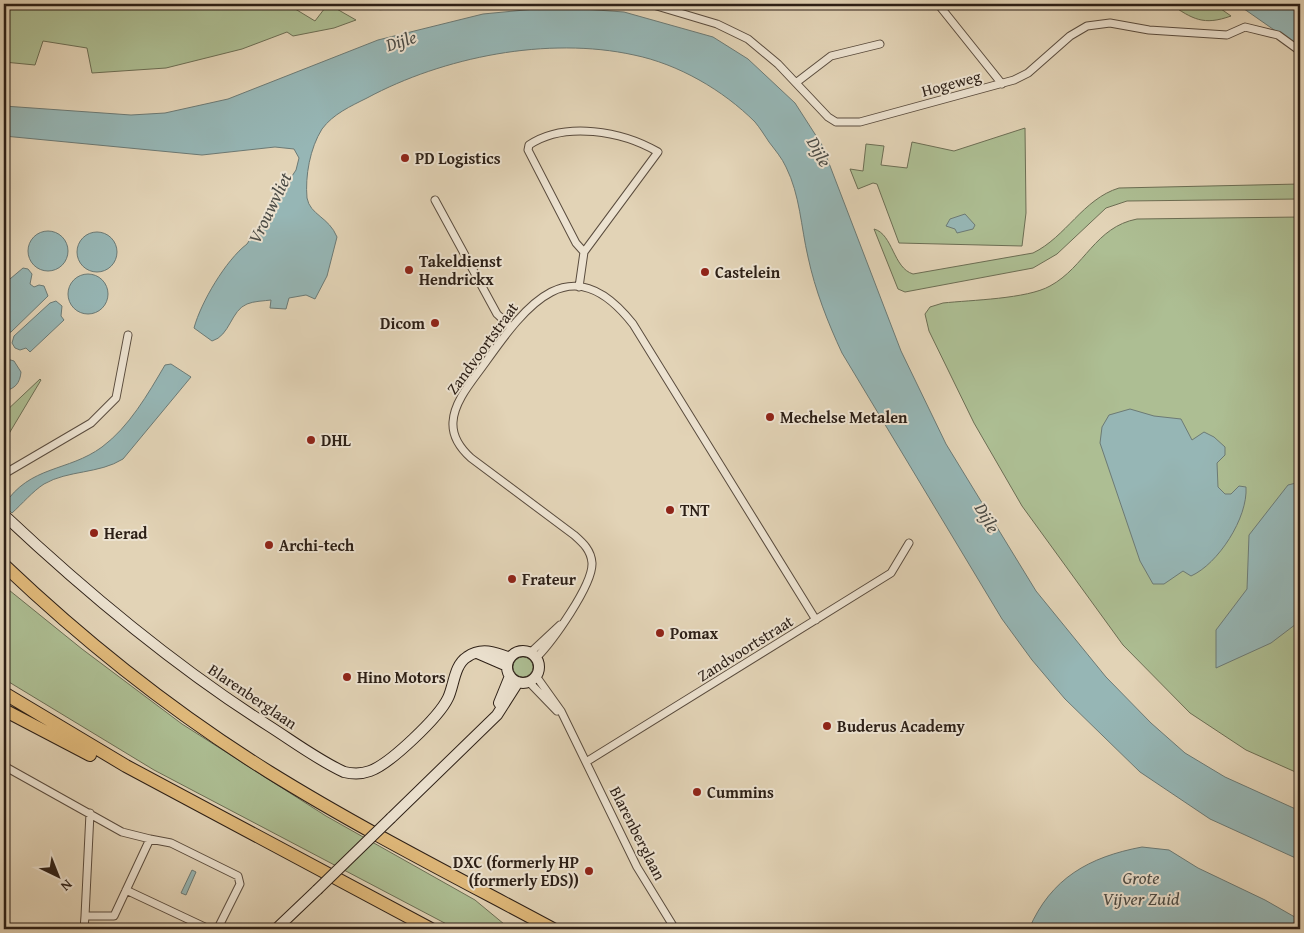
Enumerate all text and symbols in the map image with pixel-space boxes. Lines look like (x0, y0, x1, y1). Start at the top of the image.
water label: Dijle (381, 23, 420, 58)
street label: Hogeweg (919, 64, 983, 102)
water label: Dijle (800, 131, 839, 172)
place label: PD Logistics (415, 146, 501, 170)
marker: PD Logistics (399, 152, 411, 164)
water label: Vrouwvliet (241, 167, 298, 248)
place label: Takeldienst Hendrickx (419, 249, 502, 291)
place label: Castelein (715, 260, 781, 284)
marker: Takeldienst Hendrickx (403, 264, 415, 276)
marker: Castelein (699, 266, 711, 278)
street label: Zandvoortstraat (440, 297, 524, 399)
place label: Dicom (380, 311, 425, 335)
marker: Dicom (429, 317, 441, 329)
place label: Mechelse Metalen (780, 405, 908, 429)
marker: Mechelse Metalen (764, 411, 776, 423)
place label: DHL (321, 428, 352, 452)
marker: DHL (305, 434, 317, 446)
water label: Dijle (967, 497, 1007, 538)
place label: TNT (680, 498, 710, 522)
marker: TNT (664, 504, 676, 516)
place label: Herad (104, 521, 148, 545)
marker: Herad (88, 527, 100, 539)
place label: Archi-tech (279, 533, 355, 557)
marker: Archi-tech (263, 539, 275, 551)
place label: Frateur (522, 567, 577, 591)
marker: Frateur (506, 573, 518, 585)
street label: Zandvoortstraat (692, 609, 798, 687)
place label: Pomax (670, 621, 719, 645)
marker: Pomax (654, 627, 666, 639)
street label: Blarenberglaan (204, 657, 302, 735)
place label: Hino Motors (357, 665, 446, 689)
marker: Hino Motors (341, 671, 353, 683)
place label: Buderus Academy (837, 714, 966, 738)
marker: Buderus Academy (821, 720, 833, 732)
place label: Cummins (707, 780, 774, 804)
street label: Blarenberglaan (604, 782, 672, 884)
marker: Cummins (691, 786, 703, 798)
north arrow (32, 850, 82, 900)
place label: DXC (formerly HP (formerly EDS)) (453, 850, 579, 892)
water label: Grote Vijver Zuid (1102, 864, 1180, 912)
marker: DXC (formerly HP (formerly EDS)) (583, 865, 595, 877)
text: N (56, 875, 77, 896)

